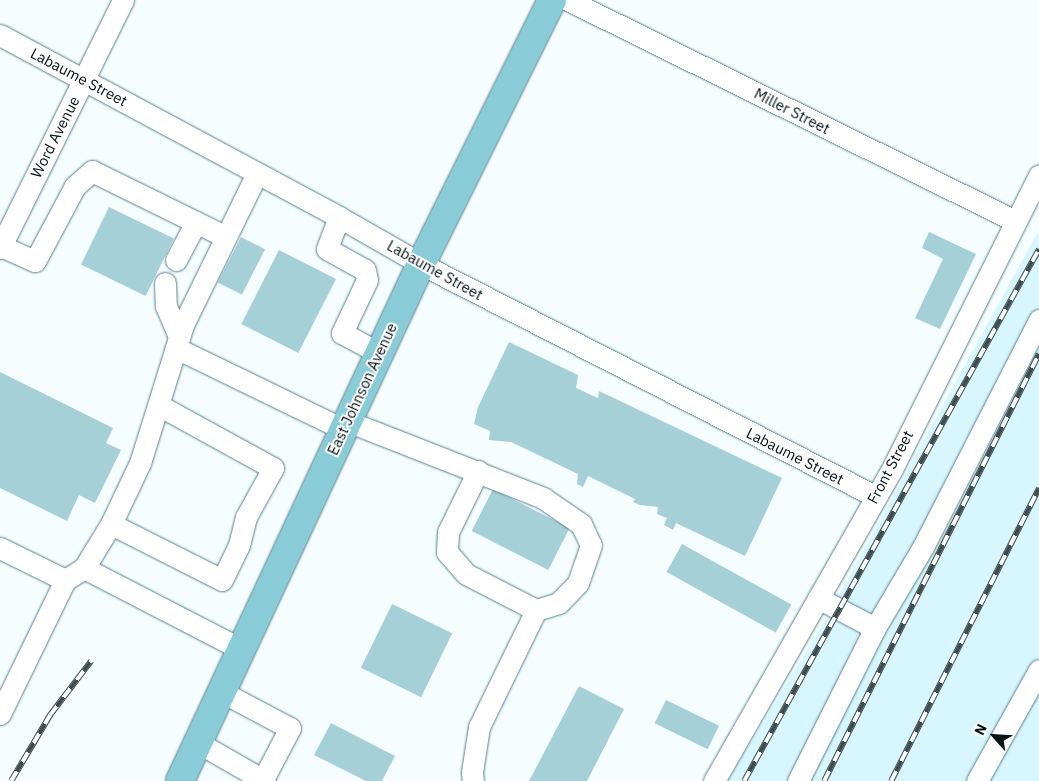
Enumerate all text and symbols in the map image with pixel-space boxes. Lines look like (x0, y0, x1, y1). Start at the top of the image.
street label: Labaume Street (28, 44, 130, 110)
street label: Miller Street (751, 84, 833, 138)
street label: Word Avenue (27, 93, 83, 181)
street label: Labaume Street (384, 236, 486, 304)
street label: East Johnson Avenue (323, 320, 401, 458)
street label: Labaume Street (743, 424, 847, 488)
street label: Front Street (863, 427, 917, 507)
north arrow (969, 711, 1019, 761)
text: N (970, 721, 991, 738)

